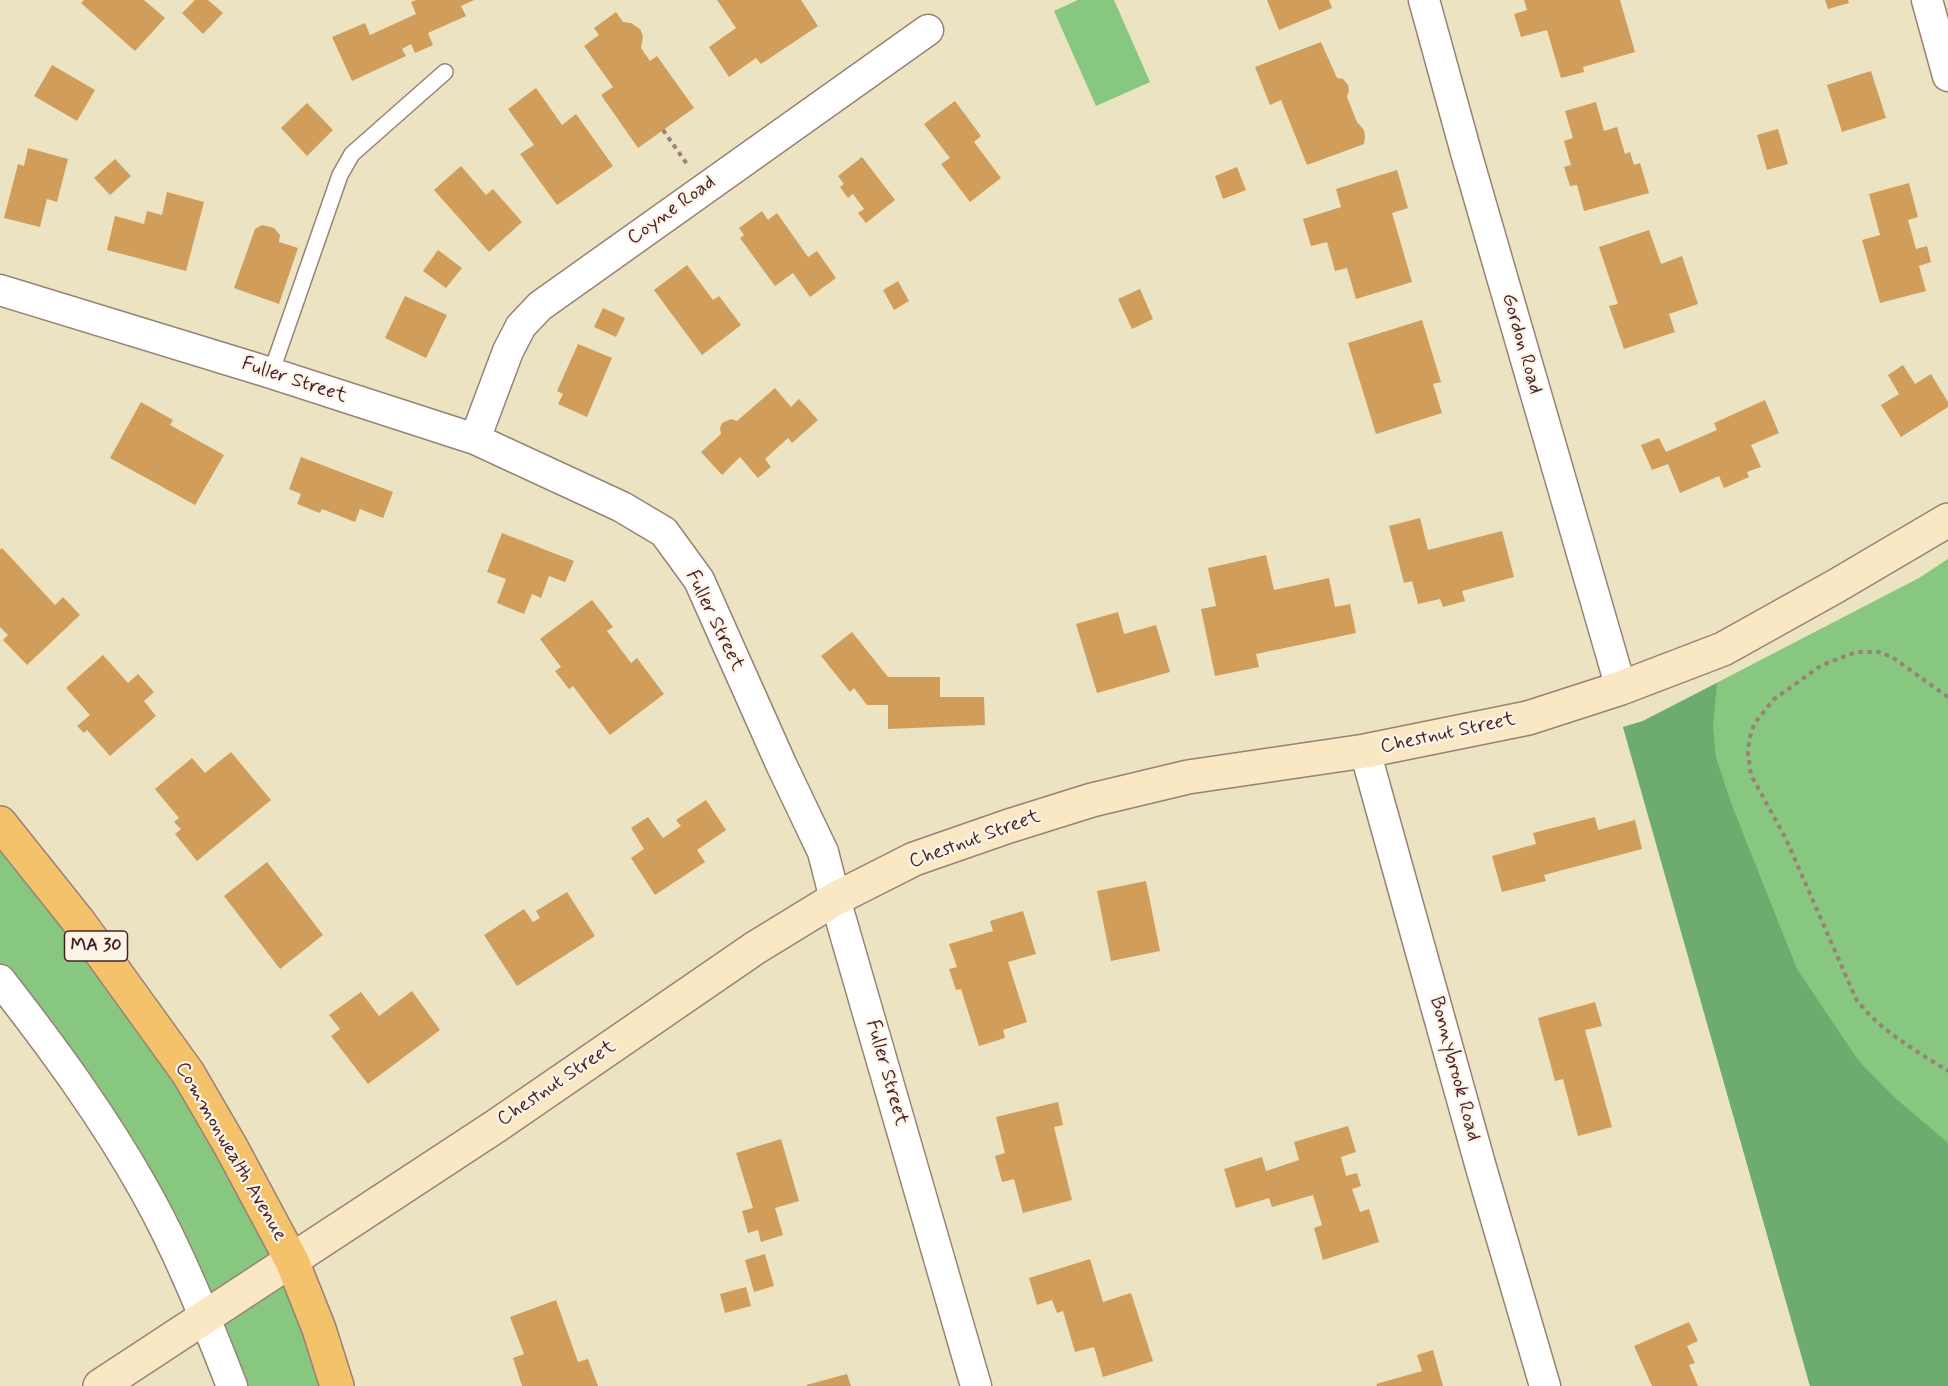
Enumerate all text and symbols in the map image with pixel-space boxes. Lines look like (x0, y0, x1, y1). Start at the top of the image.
street label: Coyne Road (623, 171, 721, 251)
street label: Gordon Road (1495, 291, 1547, 397)
street label: Fuller Street (238, 353, 350, 409)
street label: Fuller Street (679, 567, 749, 675)
street label: Chestnut Street (1378, 708, 1518, 760)
street label: Chestnut Street (906, 805, 1044, 875)
road number: MA 30 (64, 931, 128, 961)
street label: Bonnybrook Road (1423, 994, 1485, 1144)
street label: Fuller Street (859, 1017, 913, 1129)
street label: Chestnut Street (493, 1036, 621, 1132)
street label: Commonwealth Avenue (169, 1058, 291, 1246)

